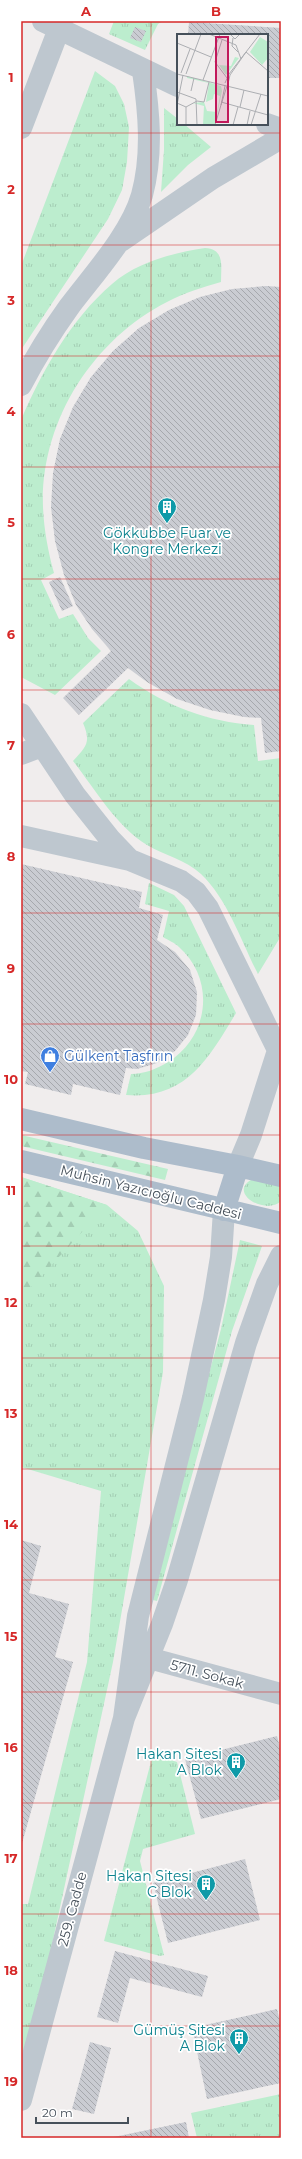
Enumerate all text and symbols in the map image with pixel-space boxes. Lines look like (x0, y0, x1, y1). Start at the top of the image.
text: A (80, 3, 92, 19)
text: B (211, 3, 221, 19)
inset map (177, 34, 268, 125)
text: 1 (8, 69, 14, 85)
text: 2 (7, 181, 15, 197)
text: 3 (6, 292, 15, 308)
text: 4 (7, 403, 16, 419)
building icon: Gökkubbe Fuar ve Kongre Merkezi (156, 496, 178, 524)
text: 5 (7, 514, 15, 530)
place label: Gökkubbe Fuar ve Kongre Merkezi (103, 524, 231, 558)
text: 6 (7, 626, 16, 642)
text: 7 (7, 737, 15, 753)
text: 8 (7, 848, 16, 864)
text: 9 (7, 960, 15, 976)
shop icon: Gülkent Taşfırın (39, 1045, 61, 1073)
place label: Gülkent Taşfırın (64, 1047, 173, 1065)
text: 10 (4, 1071, 18, 1087)
street label: Muhsin Yazıcıoğlu Caddesi (59, 1161, 243, 1223)
text: 11 (6, 1182, 16, 1198)
text: 12 (5, 1294, 18, 1310)
text: 13 (5, 1405, 18, 1421)
text: 14 (4, 1516, 18, 1532)
text: 15 (5, 1628, 18, 1644)
street label: 5711. Sokak (168, 1656, 246, 1693)
text: 16 (4, 1739, 18, 1755)
place label: Hakan Sitesi A Blok (136, 1745, 223, 1779)
building icon: Hakan Sitesi A Blok (225, 1751, 247, 1779)
text: 17 (4, 1850, 18, 1866)
place label: Hakan Sitesi C Blok (106, 1867, 193, 1901)
street label: 259. Cadde (53, 1870, 91, 1948)
building icon: Hakan Sitesi C Blok (195, 1873, 217, 1901)
text: 18 (4, 1962, 18, 1978)
place label: Gümüş Sitesi A Blok (133, 2021, 226, 2055)
building icon: Gümüş Sitesi A Blok (228, 2027, 250, 2055)
text: 19 (4, 2073, 18, 2089)
scale bar (36, 2099, 128, 2125)
text: 20 m (42, 2105, 73, 2120)

